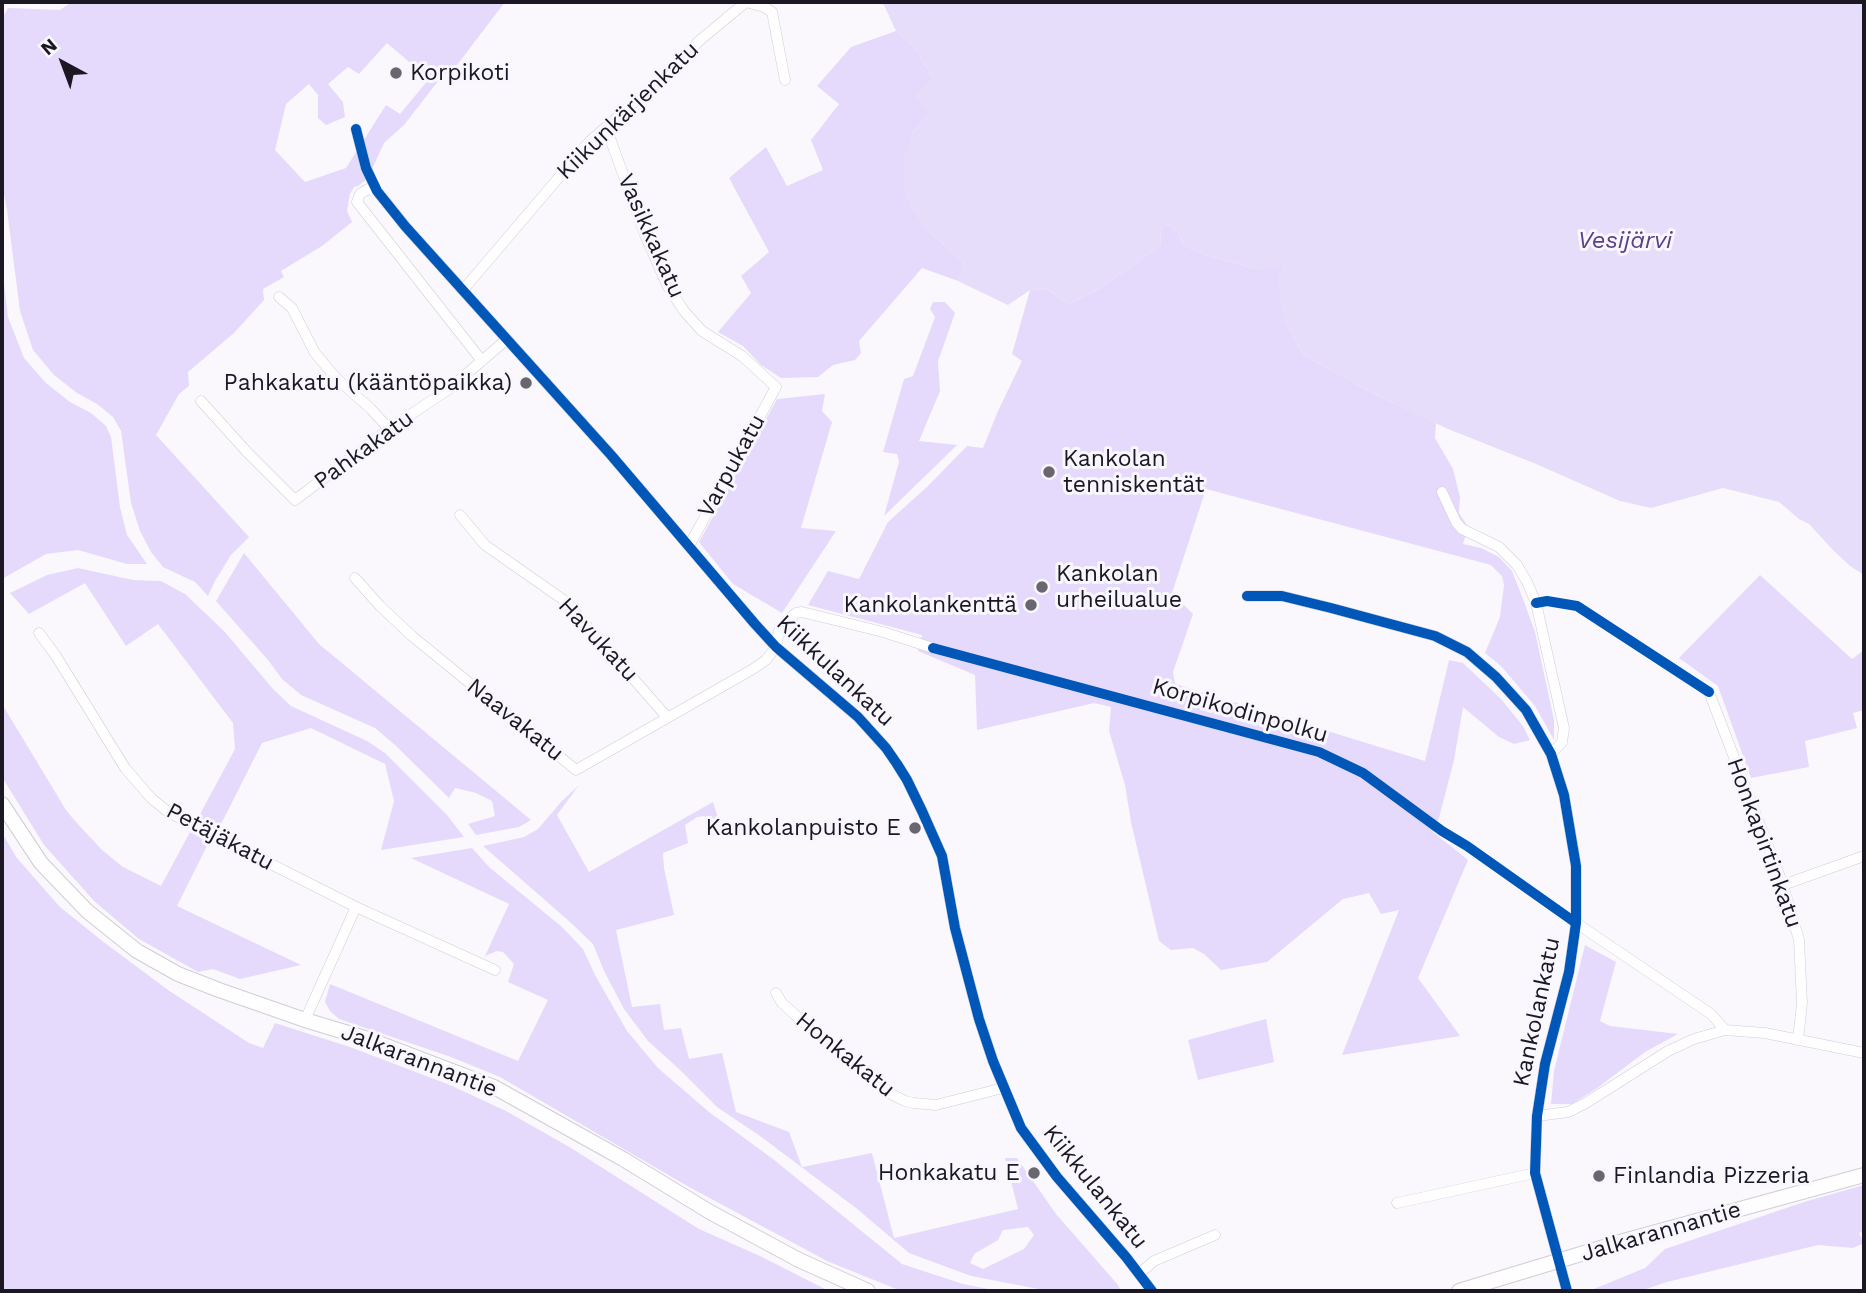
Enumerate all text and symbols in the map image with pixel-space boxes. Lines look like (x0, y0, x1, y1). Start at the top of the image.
north arrow (28, 28, 98, 98)
text: N (36, 33, 62, 60)
street label: Kiikunkärjenkatu (551, 36, 705, 186)
place label: Korpikoti (410, 59, 510, 87)
marker: Korpikoti (388, 65, 404, 81)
street label: Vasikkakatu (611, 170, 691, 302)
water label: Vesijärvi (1578, 227, 1672, 255)
place label: Pahkakatu (kääntöpaikka) (224, 369, 512, 397)
marker: Pahkakatu (kääntöpaikka) (518, 375, 534, 391)
street label: Pahkakatu (309, 405, 419, 495)
street label: Varpukatu (692, 410, 772, 522)
place label: Kankolan tenniskentät (1063, 445, 1204, 499)
marker: Kankolan tenniskentät (1041, 464, 1057, 480)
place label: Kankolan urheilualue (1056, 560, 1182, 614)
marker: Kankolan urheilualue (1034, 579, 1050, 595)
place label: Kankolankenttä (843, 591, 1017, 619)
street label: Havukatu (552, 592, 644, 688)
marker: Kankolankenttä (1023, 597, 1039, 613)
street label: Kiikkulankatu (770, 609, 900, 733)
street label: Naavakatu (461, 673, 569, 767)
street label: Korpikodinpolku (1149, 673, 1331, 749)
street label: Honkapirtinkatu (1720, 754, 1808, 932)
street label: Petäjäkatu (162, 797, 278, 877)
place label: Kankolanpuisto E (705, 814, 901, 842)
marker: Kankolanpuisto E (907, 820, 923, 836)
street label: Kankolankatu (1508, 935, 1566, 1089)
street label: Honkakatu (790, 1007, 900, 1103)
street label: Jalkarannantie (337, 1019, 501, 1103)
street label: Kiikkulankatu (1037, 1120, 1153, 1254)
place label: Honkakatu E (878, 1159, 1020, 1187)
place label: Finlandia Pizzeria (1613, 1162, 1809, 1190)
marker: Honkakatu E (1026, 1165, 1042, 1181)
marker: Finlandia Pizzeria (1591, 1168, 1607, 1184)
street label: Jalkarannantie (1578, 1196, 1744, 1268)

